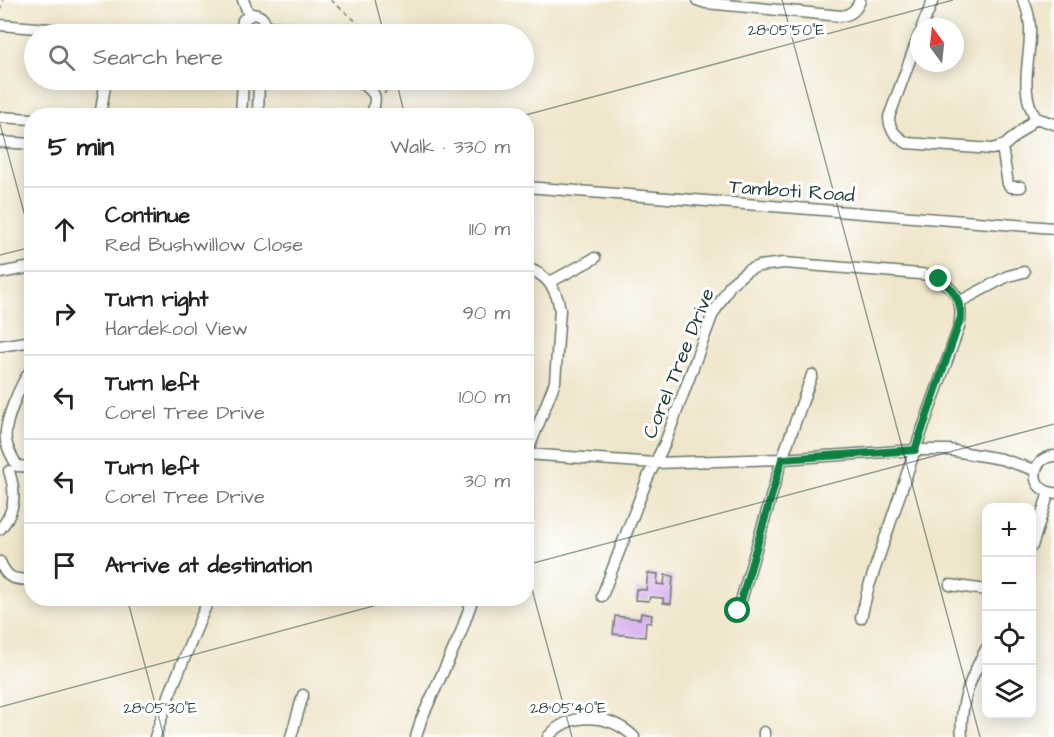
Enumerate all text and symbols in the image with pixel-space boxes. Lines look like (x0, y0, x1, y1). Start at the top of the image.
north arrow (910, 18, 964, 72)
text: 28°05'50"E (748, 20, 824, 41)
search box (24, 24, 534, 90)
icon: search (45, 41, 78, 74)
text: Search here (93, 42, 223, 73)
text: 5 min (48, 129, 114, 165)
text: Walk · 330 m (390, 133, 510, 161)
street label: Tamboti Road (728, 173, 856, 209)
text: Continue (105, 200, 190, 231)
icon: ahead (48, 213, 81, 246)
text: 110 m (469, 215, 510, 243)
text: Red Bushwillow Close (105, 231, 303, 259)
route end (925, 265, 951, 291)
text: Turn right (105, 284, 208, 315)
street label: Corel Tree Drive (636, 284, 722, 443)
icon: right (48, 297, 81, 330)
text: 90 m (462, 299, 510, 327)
text: Hardekool View (105, 315, 248, 343)
text: Turn left (105, 368, 199, 399)
icon: left (48, 381, 81, 414)
text: 100 m (459, 383, 510, 411)
text: Corel Tree Drive (105, 399, 265, 427)
text: Turn left (105, 452, 199, 483)
icon: left (48, 465, 81, 498)
text: 30 m (464, 467, 510, 495)
text: Corel Tree Drive (105, 483, 265, 511)
map controls (982, 503, 1036, 719)
button: + (982, 503, 1036, 557)
icon: arrive (48, 549, 81, 582)
text: Arrive at destination (105, 550, 312, 581)
button: − (982, 557, 1036, 611)
route start (724, 597, 750, 623)
button: locate (982, 611, 1036, 665)
button: layers (982, 665, 1036, 719)
text: 28°05'30"E (123, 698, 197, 719)
text: 28°05'40"E (530, 698, 606, 719)

